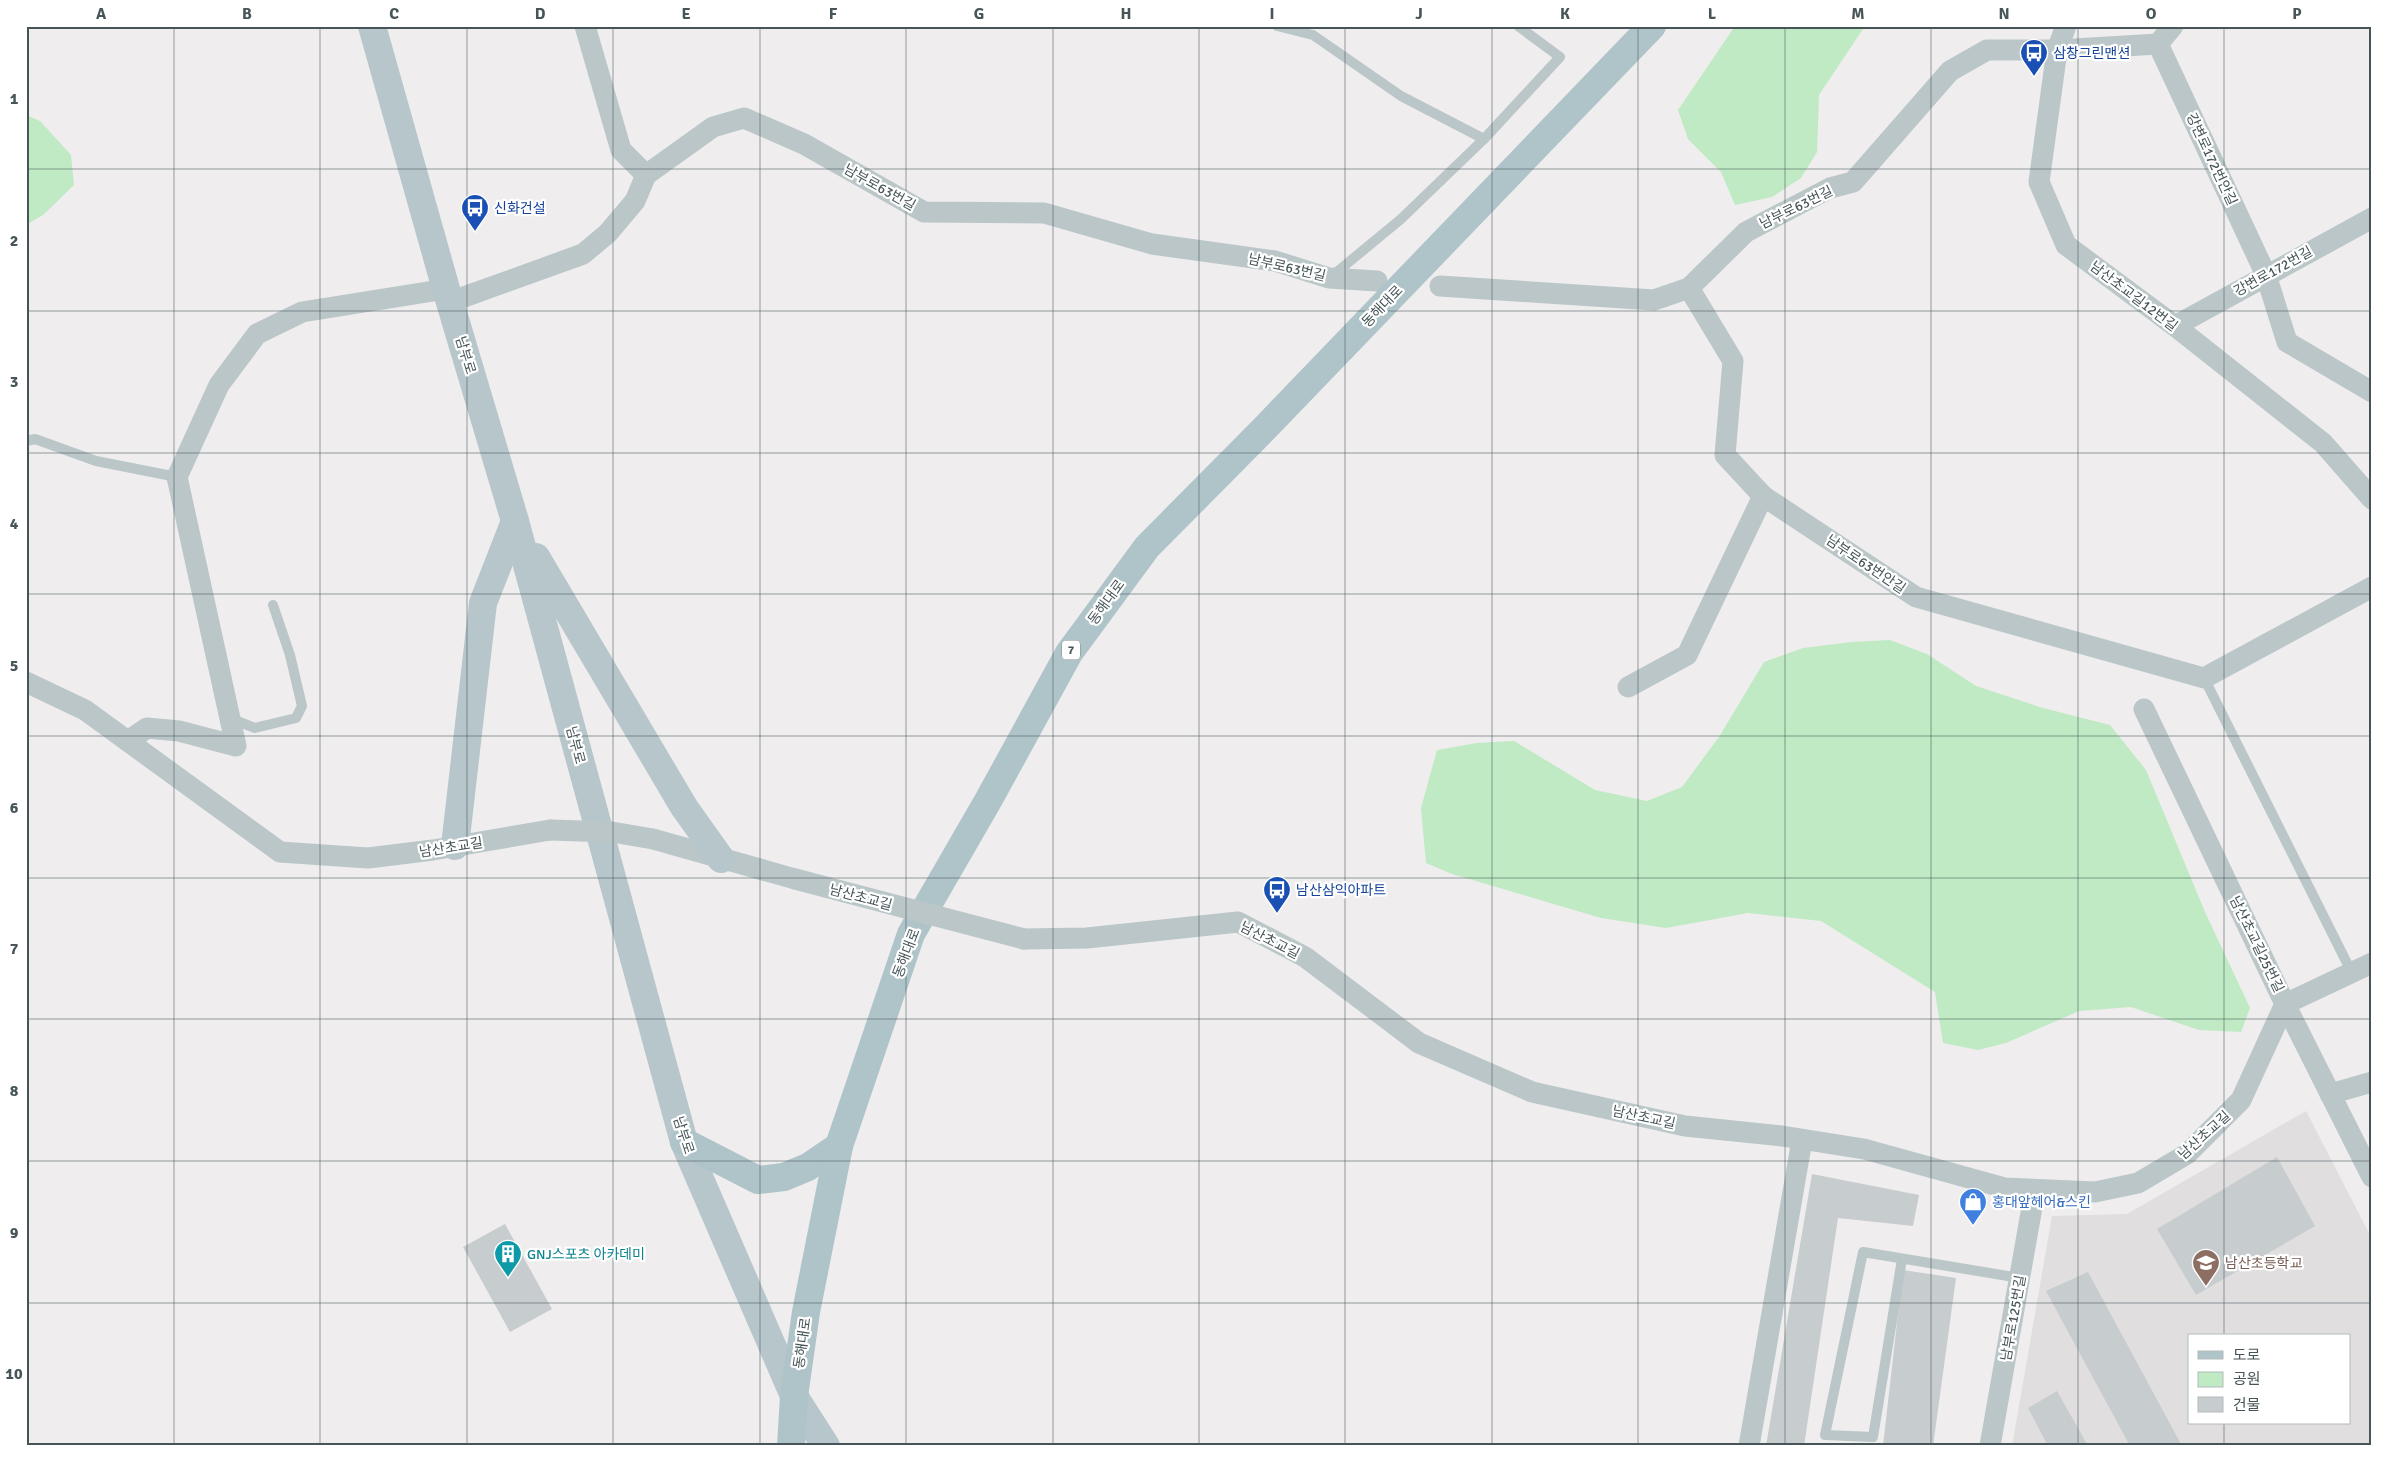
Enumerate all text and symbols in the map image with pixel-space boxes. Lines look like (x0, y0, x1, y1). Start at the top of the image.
text: A (96, 4, 107, 24)
text: B (242, 4, 252, 24)
text: C (389, 4, 399, 24)
text: D (535, 4, 546, 24)
text: E (681, 4, 691, 24)
text: F (829, 4, 838, 24)
text: G (974, 4, 984, 24)
text: H (1121, 4, 1131, 24)
text: I (1269, 4, 1275, 24)
text: J (1415, 4, 1423, 24)
text: K (1560, 4, 1570, 24)
text: L (1708, 4, 1717, 24)
text: M (1851, 4, 1865, 24)
text: N (1998, 4, 2010, 24)
text: O (2146, 4, 2157, 24)
text: P (2292, 4, 2302, 24)
bus stop icon: 삼창그린맨션 (2019, 38, 2049, 77)
place label: 삼창그린맨션 (2053, 45, 2130, 62)
text: 1 (10, 89, 19, 109)
street label: 강변로172번안길 (2183, 110, 2240, 208)
street label: 남부로63번길 (841, 161, 919, 214)
street label: 남부로63번길 (1757, 182, 1836, 233)
bus stop icon: 신화건설 (460, 193, 490, 232)
place label: 신화건설 (494, 200, 546, 217)
text: 2 (10, 231, 18, 251)
street label: 강변로172번길 (2231, 243, 2315, 300)
street label: 남부로63번길 (1246, 250, 1328, 285)
street label: 남산초교길12번길 (2087, 258, 2181, 335)
street label: 동해대로 (1358, 282, 1406, 331)
street label: 남부로 (452, 334, 479, 376)
text: 3 (10, 372, 18, 392)
text: 4 (10, 514, 19, 534)
street label: 남부로63번안길 (1823, 532, 1909, 597)
street label: 동해대로 (1084, 576, 1128, 628)
road number: 7 (1062, 640, 1080, 660)
text: 5 (10, 656, 18, 676)
street label: 남부로 (562, 724, 589, 766)
text: 6 (10, 798, 19, 818)
street label: 남산초교길 (418, 834, 484, 861)
bus stop icon: 남산삼익아파트 (1262, 875, 1292, 914)
street label: 남산초교길 (828, 881, 894, 914)
place label: 남산삼익아파트 (1296, 882, 1386, 899)
street label: 남산초교길25번길 (2226, 893, 2287, 995)
street label: 남산초교길 (1237, 918, 1302, 963)
street label: 동해대로 (889, 926, 924, 980)
text: 7 (10, 939, 19, 959)
text: 8 (10, 1081, 19, 1101)
street label: 남산초교길 (1611, 1102, 1677, 1132)
street label: 남산초교길 (2175, 1108, 2234, 1163)
street label: 남부로 (669, 1114, 698, 1156)
shop icon: 홍대앞헤어&스킨 (1958, 1187, 1988, 1226)
place label: 홍대앞헤어&스킨 (1992, 1194, 2091, 1211)
text: 9 (10, 1223, 19, 1243)
building icon: GNJ스포츠 아카데미 (493, 1239, 523, 1278)
place label: GNJ스포츠 아카데미 (527, 1246, 645, 1263)
school or university icon: 남산초등학교 (2191, 1248, 2221, 1287)
place label: 남산초등학교 (2225, 1255, 2302, 1272)
street label: 남부로125번길 (1998, 1274, 2029, 1362)
street label: 동해대로 (790, 1316, 815, 1370)
legend (2188, 1334, 2350, 1424)
text: 도로 (2233, 1346, 2261, 1364)
text: 10 (5, 1364, 23, 1384)
text: 공원 (2233, 1370, 2261, 1388)
text: 건물 (2233, 1396, 2261, 1414)

